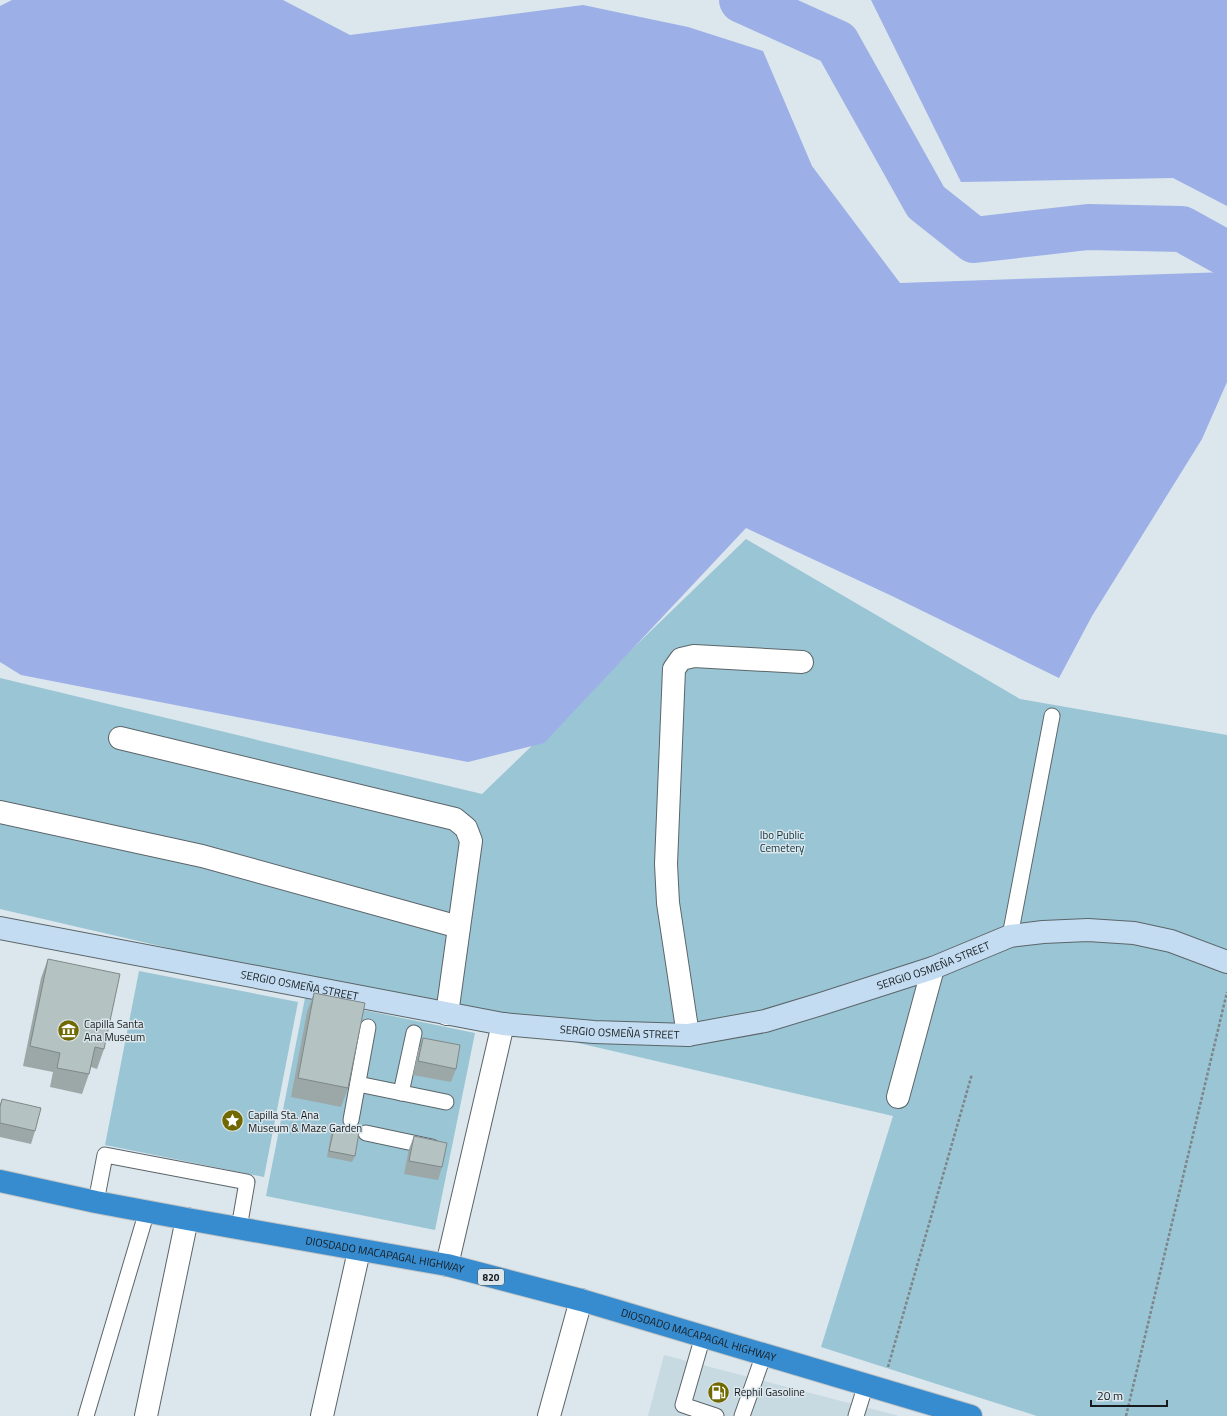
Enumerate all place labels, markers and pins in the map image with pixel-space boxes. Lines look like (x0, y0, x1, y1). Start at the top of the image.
place label: Capilla Santa Ana Museum (84, 1016, 145, 1045)
museum icon: Capilla Santa Ana Museum (55, 1017, 81, 1043)
place label: Capilla Sta. Ana Museum & Maze Garden (248, 1107, 362, 1136)
place icon: Capilla Sta. Ana Museum & Maze Garden (219, 1108, 245, 1134)
fuel station icon: Rephil Gasoline (706, 1379, 732, 1405)
place label: Rephil Gasoline (734, 1384, 805, 1400)

